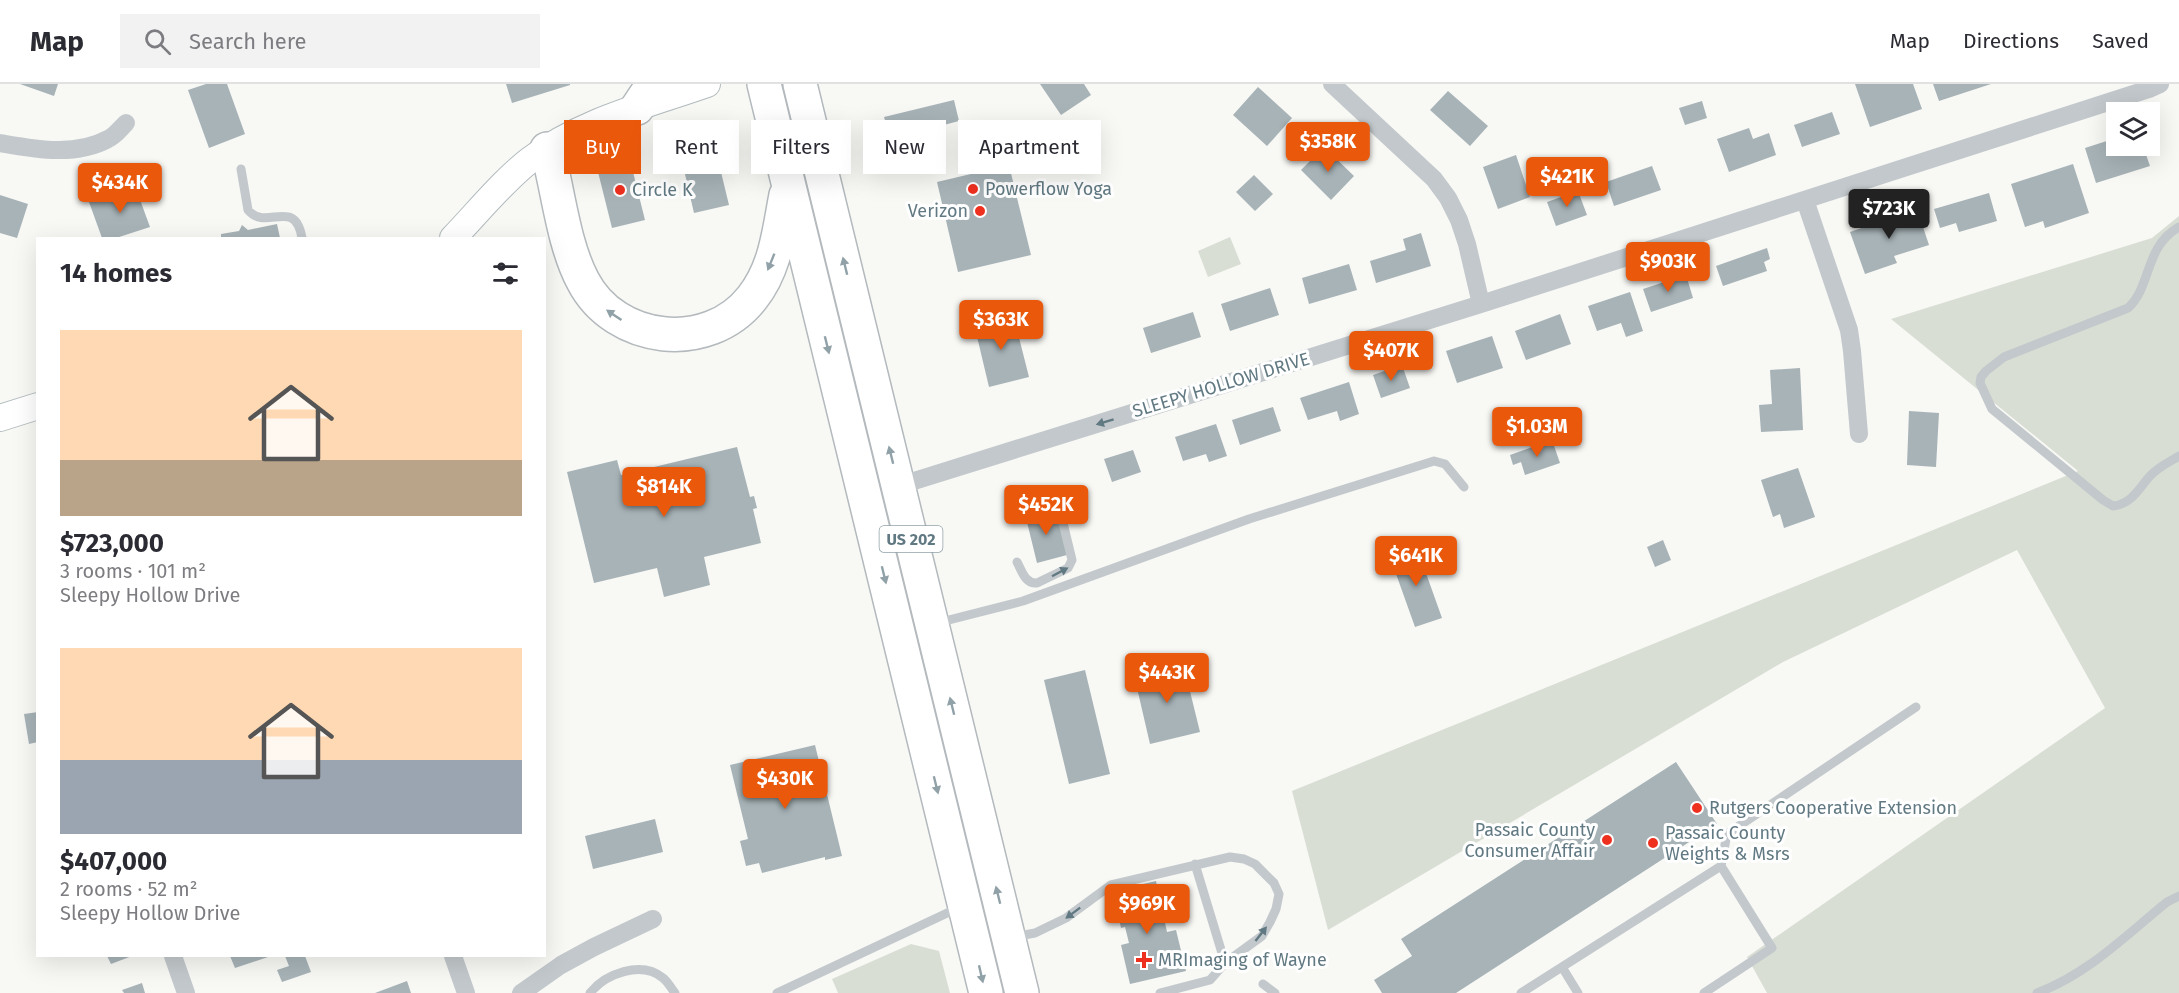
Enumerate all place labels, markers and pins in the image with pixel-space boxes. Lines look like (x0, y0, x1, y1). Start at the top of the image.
pin: $358K (1286, 122, 1370, 173)
pin: $421K (1525, 157, 1609, 208)
pin: $434K (78, 163, 162, 214)
place label: Powerflow Yoga (985, 178, 1112, 200)
place label: Circle K (632, 179, 693, 201)
marker: Powerflow Yoga (966, 182, 980, 196)
marker: Circle K (613, 183, 627, 197)
pin: $723K (1847, 189, 1931, 240)
place label: Verizon (908, 200, 968, 222)
marker: Verizon (973, 204, 987, 218)
pin: $903K (1626, 242, 1710, 293)
pin: $363K (959, 300, 1043, 351)
pin: $407K (1349, 331, 1433, 382)
pin: $1.03M (1488, 407, 1586, 458)
pin: $814K (622, 467, 706, 518)
pin: $452K (1004, 485, 1088, 536)
pin: $641K (1374, 536, 1458, 587)
pin: $443K (1125, 653, 1209, 704)
pin: $430K (743, 759, 827, 810)
place label: Rutgers Cooperative Extension (1709, 797, 1957, 819)
marker: Rutgers Cooperative Extension (1690, 801, 1704, 815)
place label: Passaic County Consumer Affair (1465, 819, 1595, 862)
place label: Passaic County Weights & Msrs (1665, 822, 1790, 865)
marker: Passaic County Consumer Affair (1600, 833, 1614, 847)
marker: Passaic County Weights & Msrs (1646, 836, 1660, 850)
pin: $969K (1105, 884, 1189, 935)
place label: MRImaging of Wayne (1158, 949, 1327, 971)
marker: MRImaging of Wayne (1135, 951, 1153, 969)

